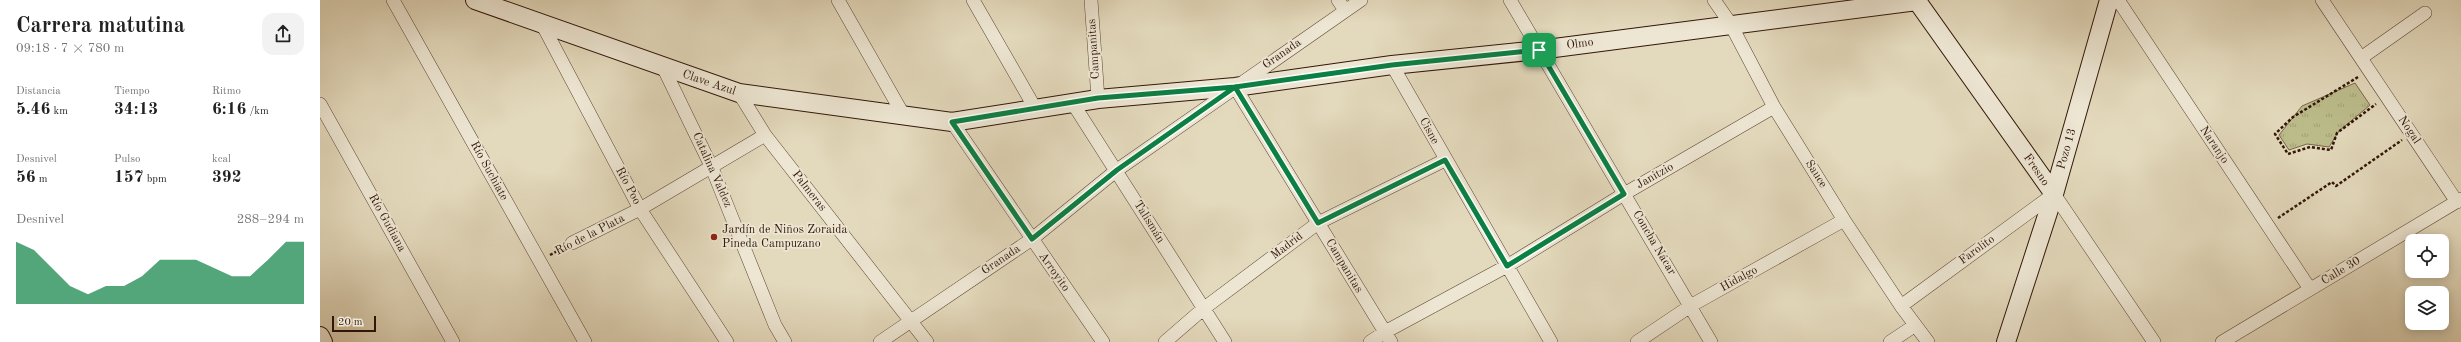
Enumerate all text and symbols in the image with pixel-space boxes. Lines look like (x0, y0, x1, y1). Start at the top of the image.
button: share (262, 13, 304, 55)
text: Carrera matutina (16, 15, 185, 37)
street label: Campanitas (1086, 18, 1102, 80)
pin (1522, 33, 1556, 67)
street label: Granada (1260, 36, 1304, 72)
street label: Olmo (1566, 36, 1594, 52)
icon: arrive (1528, 39, 1550, 61)
text: 09:18 · 7 × 780 m (16, 42, 124, 55)
street label: Clave Azul (681, 68, 737, 98)
text: Distancia (16, 86, 61, 97)
text: Tiempo (114, 86, 150, 97)
text: Ritmo (212, 86, 241, 97)
text: 5.46 (16, 101, 50, 118)
text: 34:13 (114, 101, 158, 118)
text: 6:16 (212, 101, 246, 118)
text: km (50, 106, 68, 117)
text: /km (246, 106, 269, 117)
street label: Nogal (2395, 114, 2423, 146)
street label: Cisne (1417, 116, 1441, 147)
street label: Naranjo (2197, 124, 2231, 166)
street label: Pozo 13 (2055, 127, 2079, 171)
street label: Catalina Valdez (690, 131, 734, 209)
street label: Río Suchiate (468, 139, 510, 203)
street label: Fresno (2021, 152, 2051, 188)
text: Desnivel (16, 154, 57, 165)
text: Pulso (114, 154, 141, 165)
text: kcal (212, 154, 231, 165)
street label: Sauce (1803, 158, 1829, 191)
street label: Janitzio (1634, 161, 1676, 191)
street label: Río Poo (613, 165, 643, 207)
street label: Palmeras (790, 168, 828, 214)
text: 56 (16, 169, 36, 186)
text: 157 (114, 169, 144, 186)
text: 392 (212, 169, 242, 186)
text: m (36, 174, 48, 185)
text: bpm (144, 174, 167, 185)
street label: Río Gudiana (366, 192, 408, 254)
street label: Talismán (1131, 199, 1167, 246)
street label: Concha Nácar (1630, 209, 1678, 277)
street label: Río de la Plata (553, 212, 627, 258)
text: Desnivel (16, 213, 64, 226)
text: 288–294 m (237, 213, 304, 226)
place label: Jardín de Niños Zoraida Pineda Campuzano (722, 224, 847, 250)
street label: Madrid (1269, 230, 1305, 262)
marker: Jardín de Niños Zoraida Pineda Campuzano (709, 232, 719, 242)
street label: Farolito (1957, 233, 1997, 267)
map controls (2405, 234, 2449, 330)
button: locate (2405, 234, 2449, 278)
street label: Campanitas (1323, 237, 1365, 295)
street label: Granada (979, 243, 1023, 277)
street label: Arroyito (1036, 250, 1072, 294)
street label: Calle 30 (2319, 255, 2363, 287)
street label: Hidalgo (1718, 264, 1760, 294)
button: layers (2405, 286, 2449, 330)
scale bar (332, 314, 376, 333)
text: 20 m (338, 317, 363, 328)

